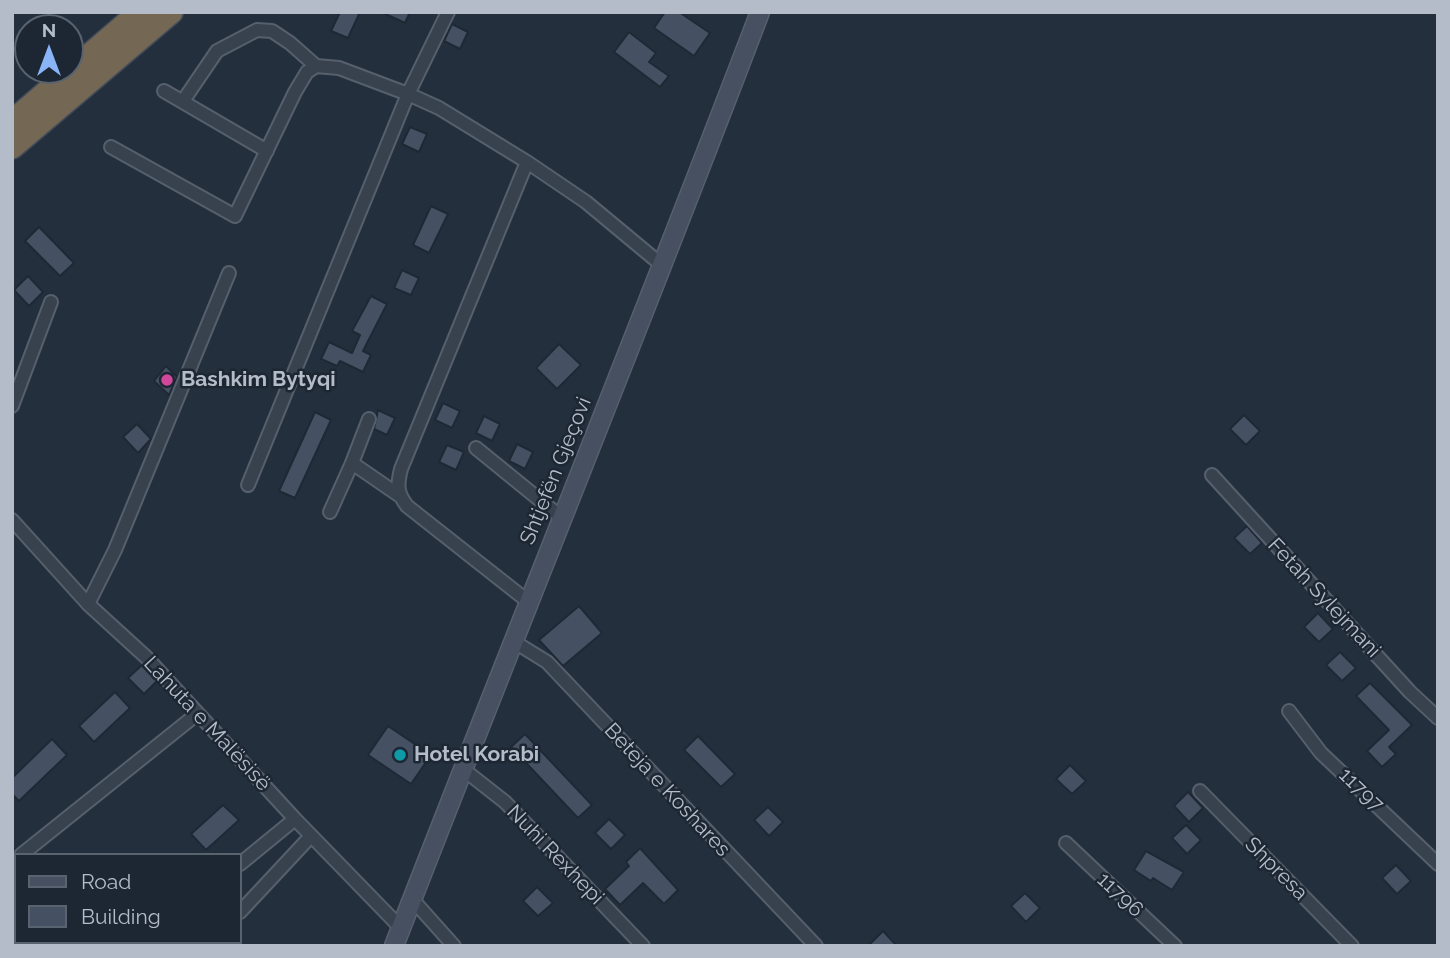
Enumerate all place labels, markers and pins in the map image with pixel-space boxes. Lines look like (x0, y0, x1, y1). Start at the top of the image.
place label: Bashkim Bytyqi (181, 367, 336, 393)
marker: Bashkim Bytyqi (159, 372, 175, 388)
place label: Hotel Korabi (414, 742, 539, 768)
marker: Hotel Korabi (392, 747, 408, 763)

